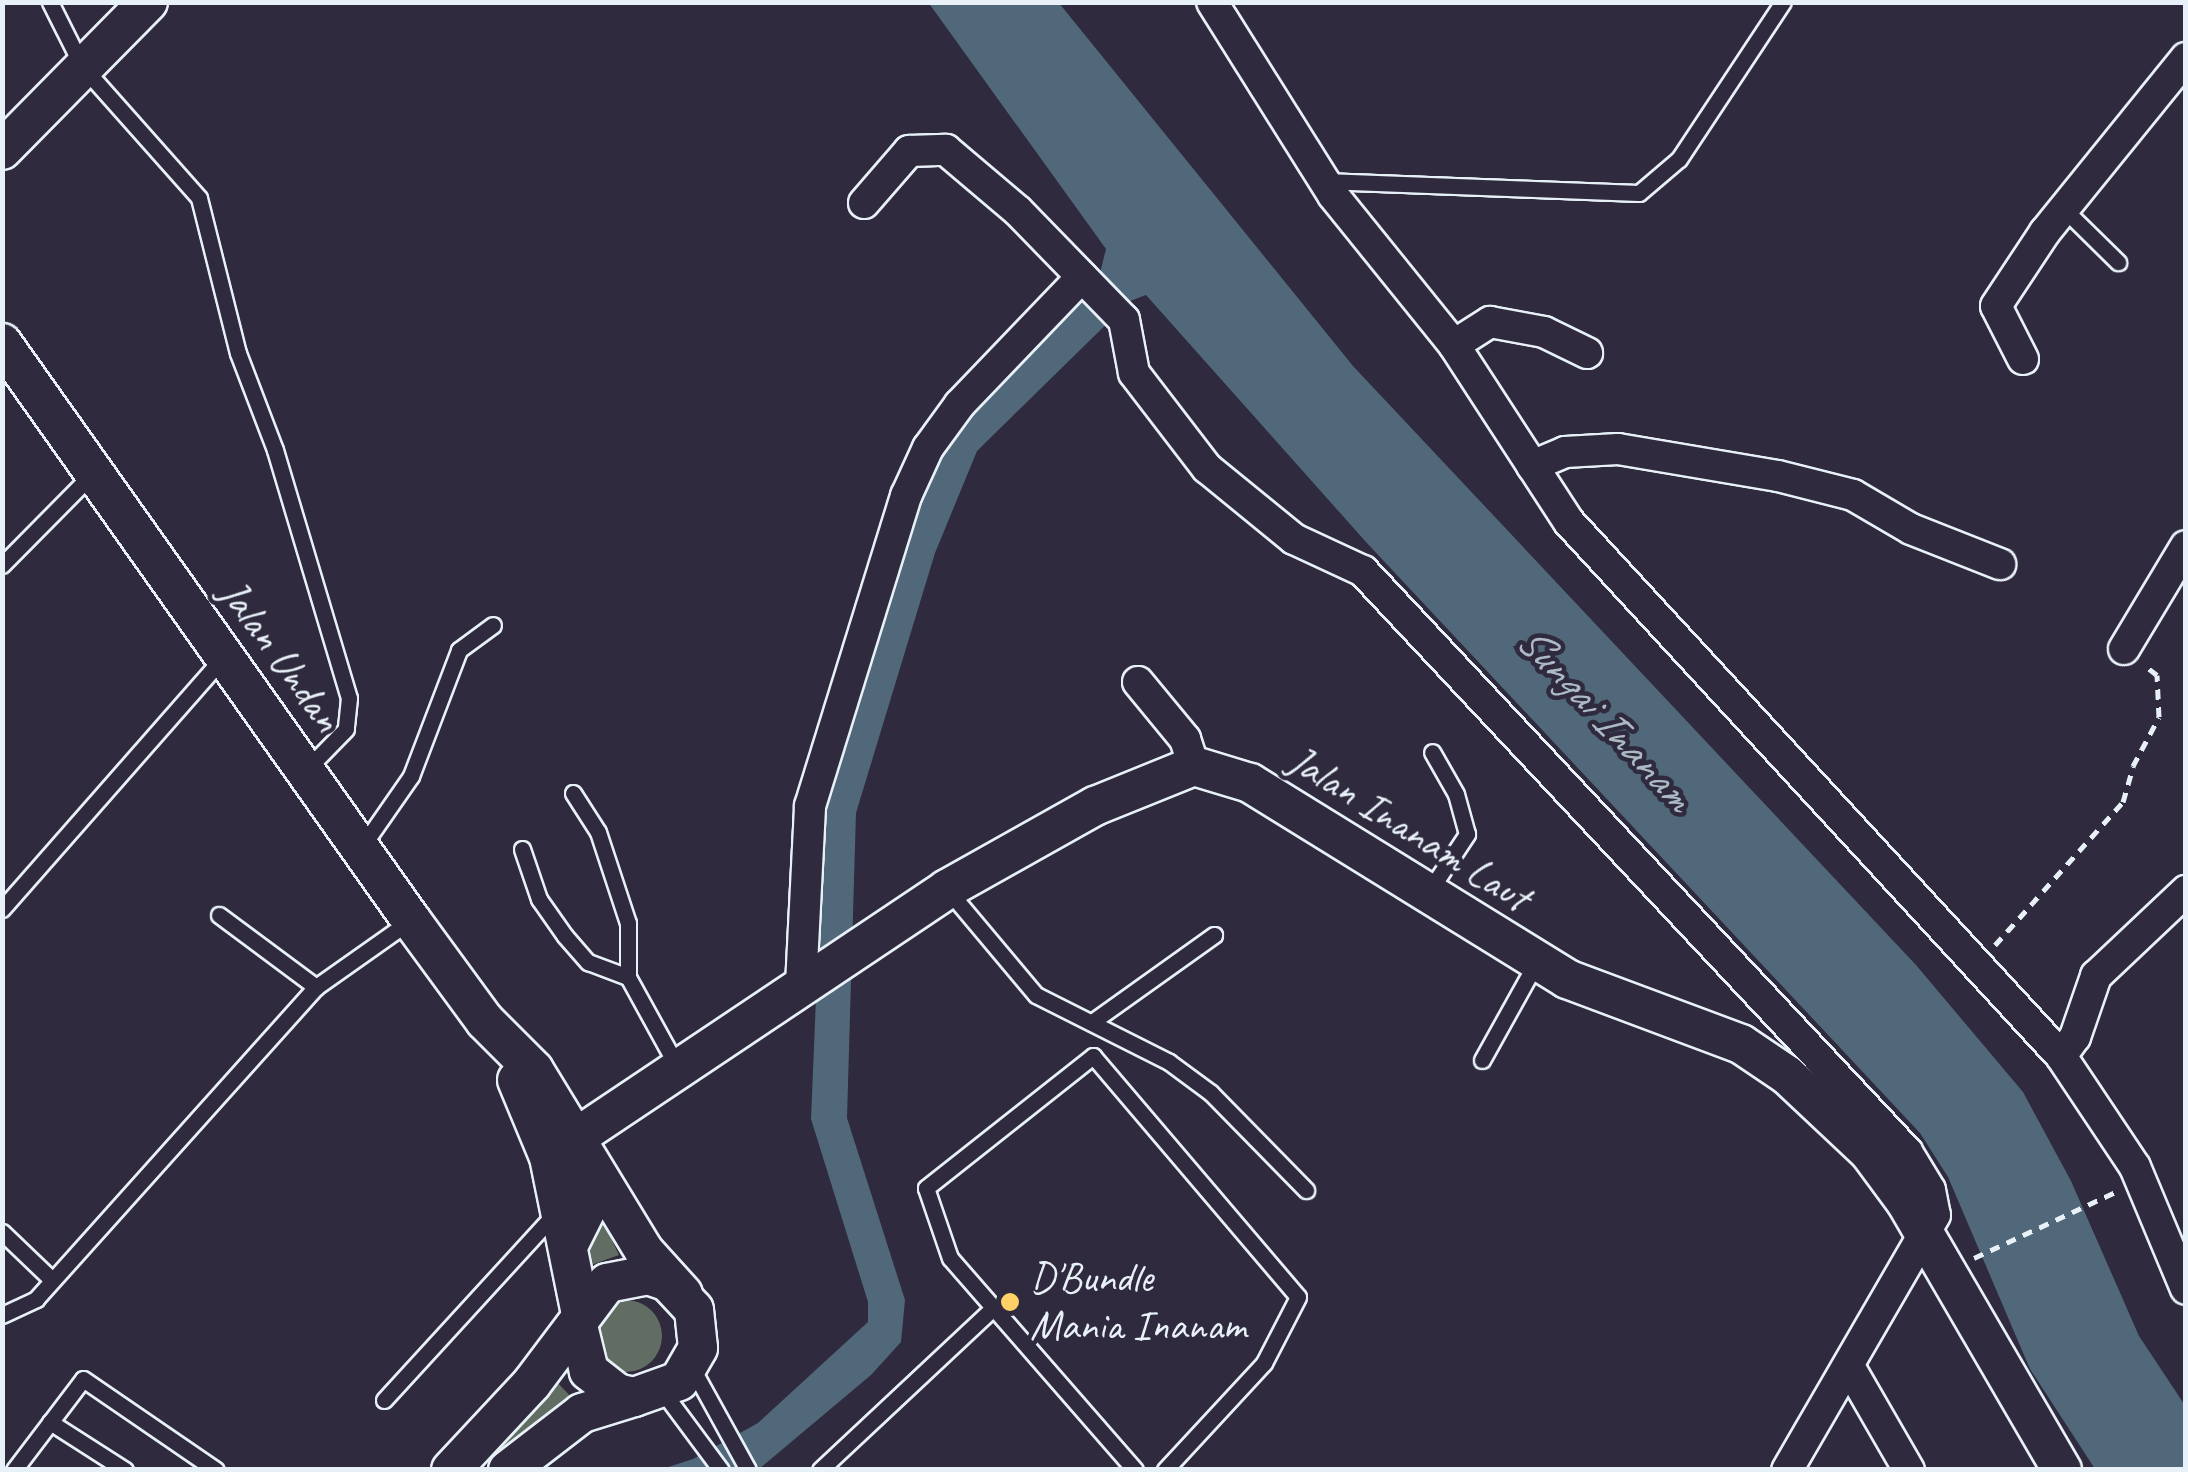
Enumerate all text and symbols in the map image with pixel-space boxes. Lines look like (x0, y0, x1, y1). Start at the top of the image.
street label: Jalan Undan (208, 570, 352, 742)
water label: Sungai Inanam (1506, 615, 1704, 821)
street label: Jalan Inanam Laut (1280, 735, 1538, 923)
place label: D'Bundle Mania Inanam (1030, 1253, 1246, 1352)
marker: D'Bundle Mania Inanam (999, 1291, 1021, 1313)

